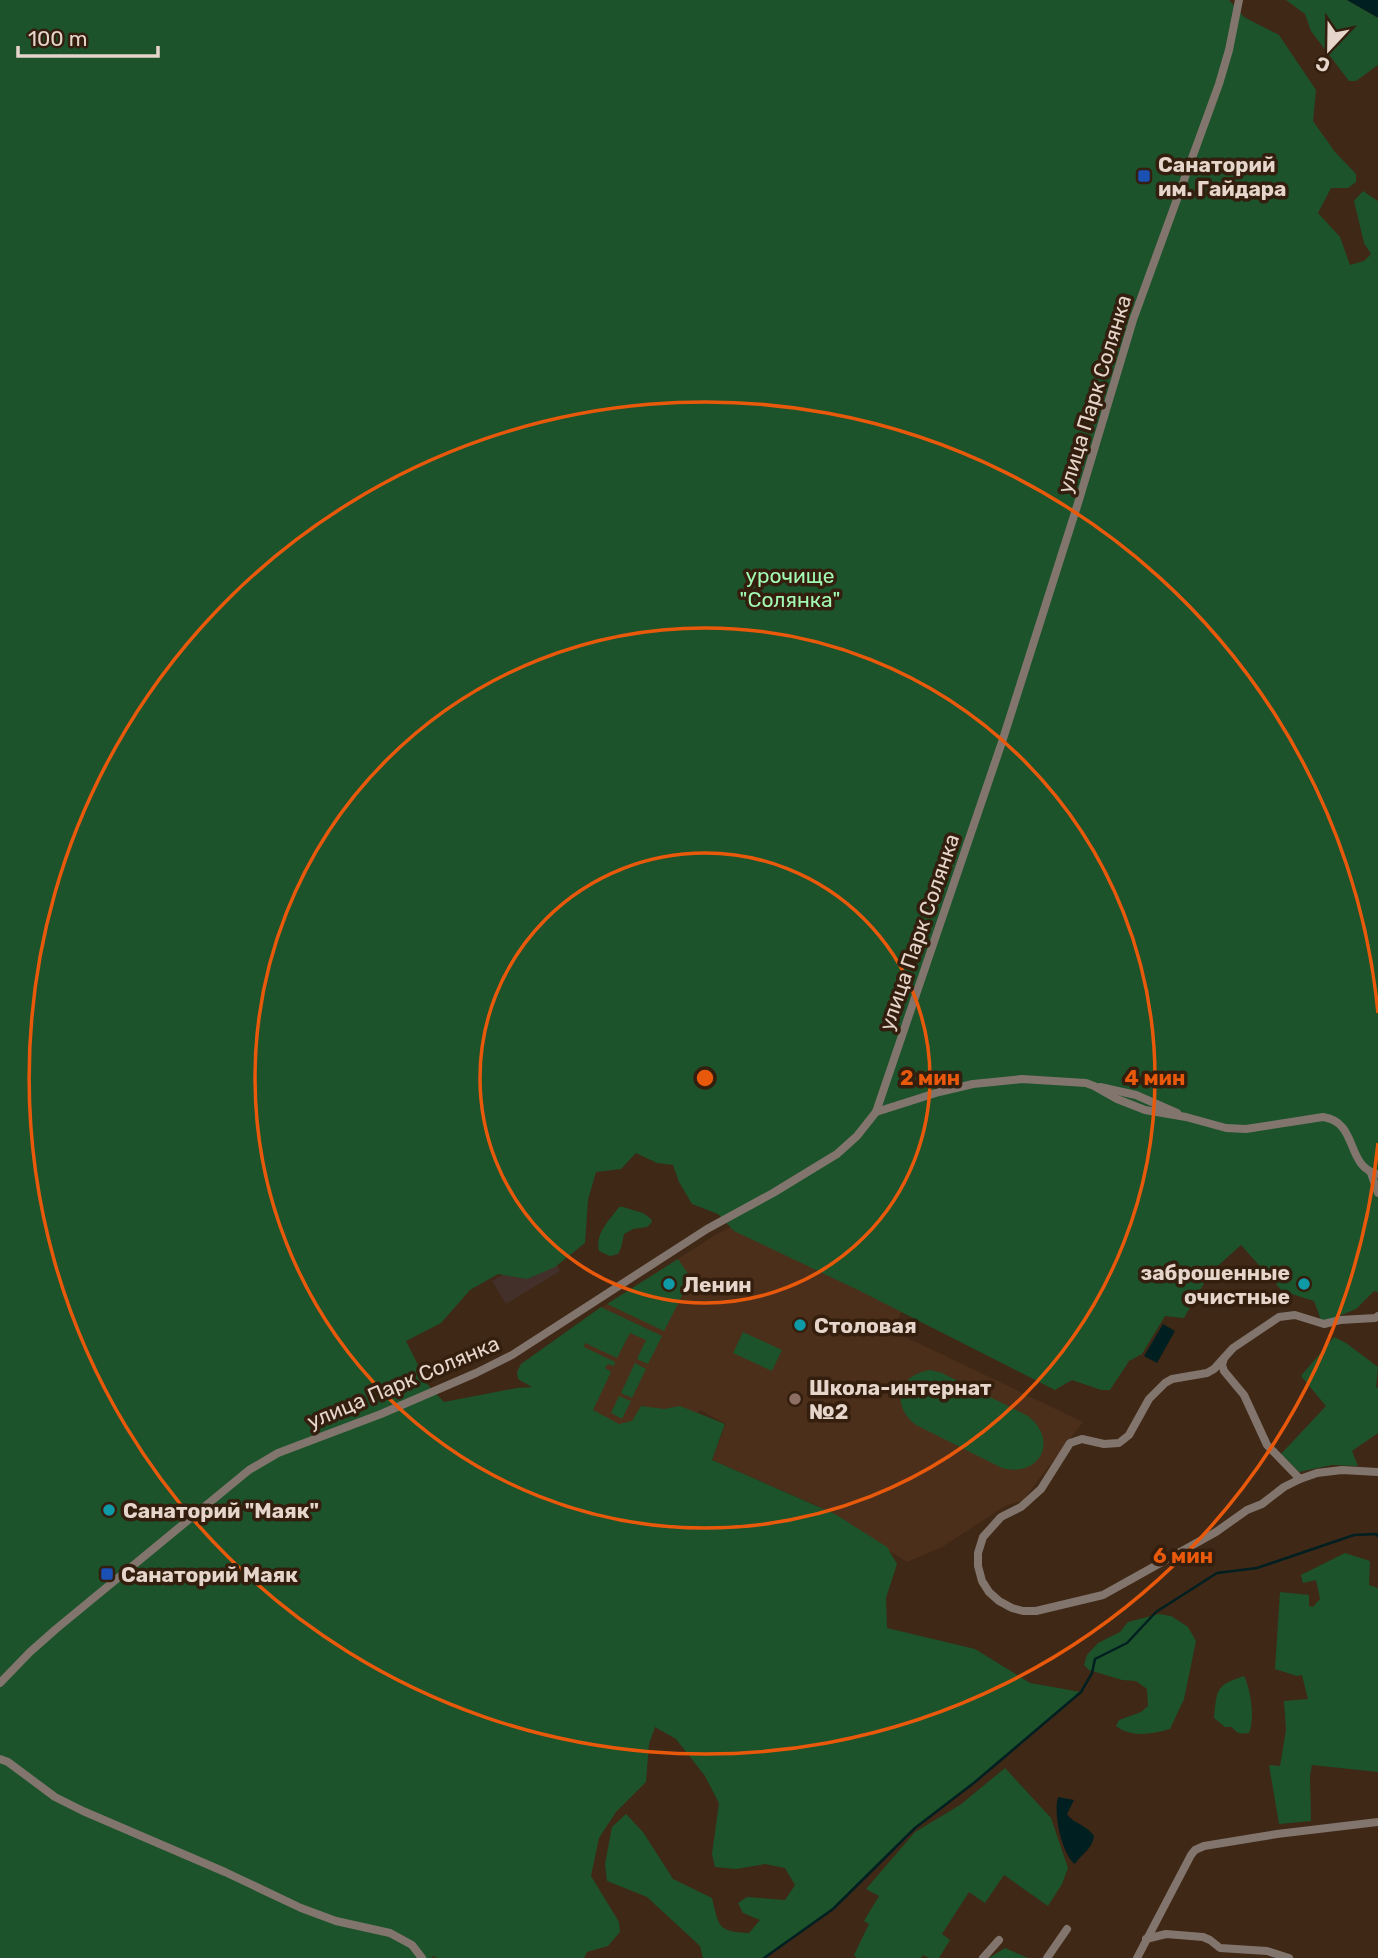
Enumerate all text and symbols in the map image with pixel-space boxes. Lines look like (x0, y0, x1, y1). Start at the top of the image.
scale bar (18, 14, 158, 58)
north arrow (1294, 14, 1364, 84)
text: 100 m (28, 26, 87, 51)
text: С (1312, 51, 1333, 77)
place label: Санаторий им. Гайдара (1158, 152, 1286, 201)
marker: Санаторий им. Гайдара (1136, 168, 1152, 184)
street label: улица Парк Солянка (1052, 292, 1136, 496)
park label: урочище "Солянка" (740, 563, 840, 612)
street label: улица Парк Солянка (874, 830, 964, 1034)
text: 2 мин (900, 1065, 960, 1090)
text: 4 мин (1125, 1065, 1185, 1090)
centre of rings (693, 1066, 717, 1090)
place label: заброшенные очистные (1140, 1260, 1290, 1309)
place label: Ленин (683, 1272, 752, 1297)
marker: Ленин (661, 1276, 677, 1292)
marker: заброшенные очистные (1296, 1276, 1312, 1292)
place label: Столовая (814, 1313, 917, 1338)
marker: Столовая (792, 1317, 808, 1333)
street label: улица Парк Солянка (303, 1330, 503, 1434)
place label: Школа-интернат №2 (809, 1375, 992, 1424)
marker: Школа-интернат №2 (787, 1391, 803, 1407)
place label: Санаторий "Маяк" (123, 1498, 319, 1523)
marker: Санаторий "Маяк" (101, 1502, 117, 1518)
text: 6 мин (1153, 1543, 1213, 1568)
place label: Санаторий Маяк (121, 1562, 298, 1587)
marker: Санаторий Маяк (99, 1566, 115, 1582)

